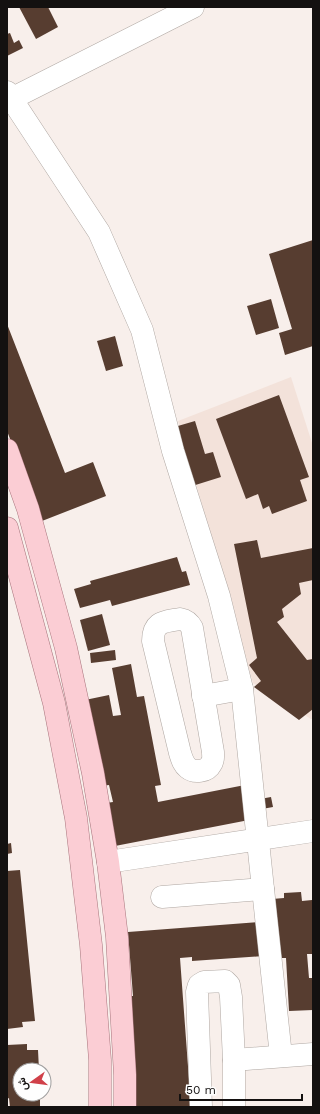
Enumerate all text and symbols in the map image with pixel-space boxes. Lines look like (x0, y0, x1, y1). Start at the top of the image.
north arrow (12, 1062, 52, 1102)
text: ش (15, 1076, 31, 1092)
scale bar (180, 1076, 302, 1102)
text: 50 m (186, 1083, 216, 1097)

